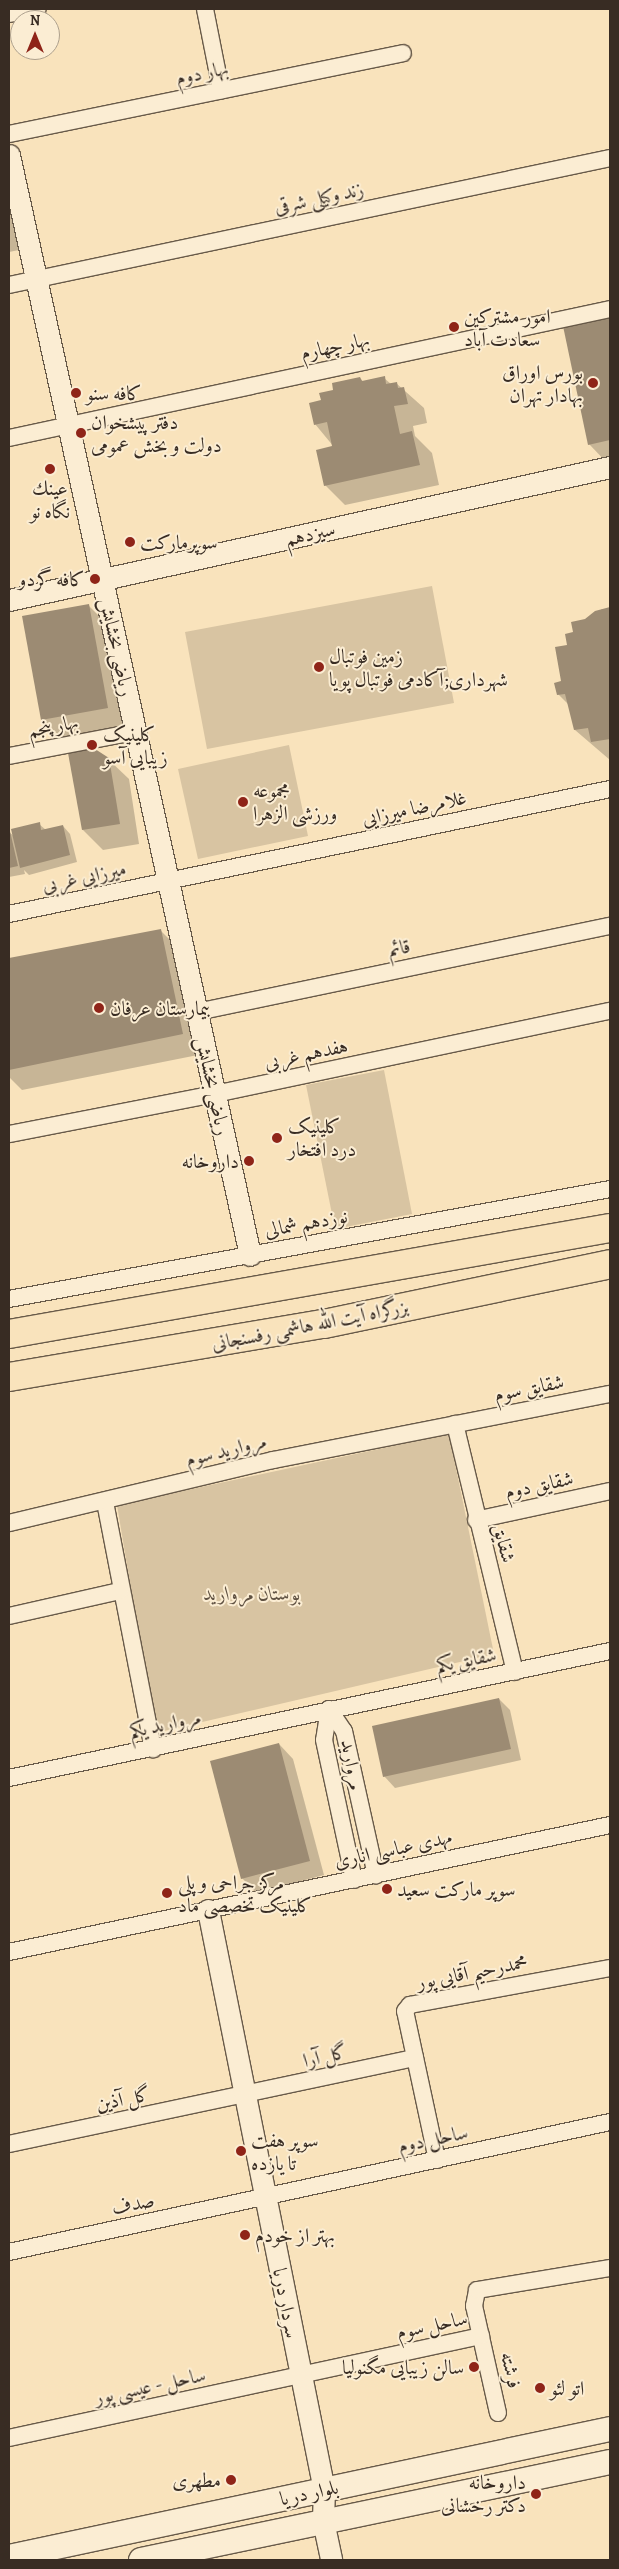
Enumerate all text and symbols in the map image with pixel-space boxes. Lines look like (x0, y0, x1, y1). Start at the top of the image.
north arrow (10, 10, 60, 60)
text: N (30, 11, 40, 30)
street label: بهار دوم (173, 56, 231, 90)
street label: زند وکیلی شرقی (272, 177, 366, 219)
place label: امور مشترکین سعادت آباد (464, 304, 551, 351)
marker: امور مشترکین سعادت آباد (448, 321, 460, 333)
street label: بهار چهارم (298, 327, 372, 365)
place label: بورس اوراق بهادار تهران (502, 360, 583, 407)
marker: بورس اوراق بهادار تهران (587, 377, 599, 389)
place label: کافه سنو (86, 381, 142, 405)
marker: کافه سنو (70, 387, 82, 399)
place label: دفتر پیشخوان دولت و بخش عمومی (91, 410, 222, 457)
marker: دفتر پیشخوان دولت و بخش عمومی (75, 427, 87, 439)
marker: عينك نگاه نو (44, 463, 56, 475)
place label: عينك نگاه نو (30, 477, 70, 524)
street label: سیزدهم (283, 517, 337, 551)
place label: سوپرمارکت (140, 530, 218, 554)
marker: سوپرمارکت (124, 536, 136, 548)
place label: کافه گردو (18, 567, 85, 591)
marker: کافه گردو (89, 573, 101, 585)
street label: ریاضی بخشایش (95, 595, 139, 699)
place label: زمین فوتبال شهرداری;آکادمی فوتبال پویا (329, 644, 508, 691)
marker: زمین فوتبال شهرداری;آکادمی فوتبال پویا (313, 661, 325, 673)
street label: بهار پنجم (26, 709, 80, 743)
place label: کلینیک زیبایی آسو (103, 722, 168, 769)
marker: کلینیک زیبایی آسو (85, 738, 99, 752)
place label: مجموعه ورزشی الزهرا (253, 778, 337, 825)
street label: غلامرضا میرزایی (360, 785, 468, 831)
marker: مجموعه ورزشی الزهرا (237, 796, 249, 808)
street label: میرزایی غربی (40, 856, 128, 898)
street label: قائم (386, 934, 412, 962)
place label: بیمارستان عرفان (110, 996, 210, 1020)
marker: بیمارستان عرفان (92, 1001, 106, 1015)
street label: هفدهم غربی (262, 1033, 350, 1075)
street label: ریاضی بخشایش (191, 1034, 235, 1138)
place label: کلینیک درد افتخار (288, 1114, 356, 1161)
marker: کلینیک درد افتخار (270, 1131, 284, 1145)
place label: داروخانه (182, 1149, 239, 1173)
marker: داروخانه (243, 1155, 255, 1167)
street label: نوزدهم شمالی (263, 1204, 349, 1242)
street label: بزرگراه آیت الله هاشمی رفسنجانی (209, 1294, 411, 1356)
street label: شقایق سوم (492, 1369, 566, 1407)
street label: مروارید سوم (183, 1428, 269, 1472)
street label: شقایق دوم (503, 1466, 575, 1504)
street label: شقایق (488, 1521, 520, 1565)
park label: بوستان مروارید (203, 1581, 301, 1605)
street label: شقایق یکم (434, 1642, 498, 1678)
street label: مروارید یکم (127, 1705, 203, 1743)
street label: مروارید (336, 1738, 368, 1792)
street label: مهدی عباسی اناری (332, 1825, 454, 1873)
place label: مرکز جراحی و پلی کلینیک تخصصی ماد (178, 1870, 312, 1917)
place label: سوپر مارکت سعید (397, 1877, 516, 1901)
marker: سوپر مارکت سعید (381, 1883, 393, 1895)
marker: مرکز جراحی و پلی کلینیک تخصصی ماد (160, 1886, 174, 1900)
street label: محمدرحیم آقایی پور (415, 1949, 529, 1995)
street label: گل آرا (301, 2039, 349, 2073)
street label: گل آذین (94, 2082, 152, 2116)
street label: ساحل دوم (396, 2120, 470, 2158)
place label: سوپر هفت تا یازده (251, 2128, 319, 2175)
marker: سوپر هفت تا یازده (235, 2145, 247, 2157)
street label: صدف (109, 2188, 157, 2220)
place label: بهتر از خودم (255, 2223, 335, 2247)
marker: بهتر از خودم (239, 2229, 251, 2241)
street label: سردار دریا (267, 2266, 305, 2340)
street label: ساحل سوم (394, 2306, 470, 2344)
street label: فرشته (495, 2350, 527, 2390)
place label: سالن زیبایی مگنولیا (342, 2355, 464, 2379)
marker: سالن زیبایی مگنولیا (468, 2361, 480, 2373)
street label: ساحل - عیسی پور (92, 2362, 208, 2410)
place label: اتو لئو (550, 2376, 584, 2400)
marker: اتو لئو (534, 2382, 546, 2394)
place label: مطهری (172, 2468, 221, 2492)
place label: داروخانه دکتر رخشانی (441, 2470, 526, 2517)
marker: مطهری (225, 2474, 237, 2486)
street label: بلوار دریا (277, 2475, 341, 2511)
marker: داروخانه دکتر رخشانی (530, 2488, 542, 2500)

